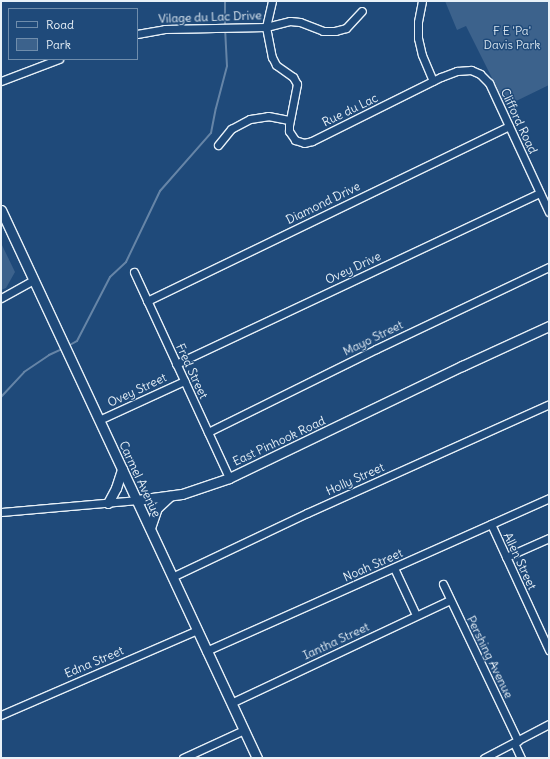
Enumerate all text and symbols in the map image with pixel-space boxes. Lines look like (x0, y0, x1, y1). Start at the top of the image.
legend (8, 8, 138, 60)
street label: Vilage du Lac Drive (158, 8, 262, 26)
text: Road (46, 17, 74, 32)
park label: F E 'Pa' Davis Park (484, 24, 540, 52)
text: Park (46, 37, 71, 52)
street label: Clifford Road (498, 86, 540, 156)
street label: Rue du Lac (320, 90, 380, 130)
street label: Diamond Drive (284, 179, 362, 227)
street label: Ovey Drive (323, 249, 383, 287)
street label: Mayo Street (341, 317, 405, 359)
street label: Fred Street (173, 341, 211, 401)
street label: Ovey Street (105, 370, 169, 410)
street label: East Pinhook Road (230, 413, 328, 469)
street label: Carmel Avenue (116, 439, 164, 519)
street label: Holly Street (324, 460, 386, 498)
street label: Allen Street (501, 530, 539, 592)
street label: Noah Street (341, 545, 405, 585)
street label: Pershing Avenue (464, 613, 516, 701)
street label: Iantha Street (301, 619, 371, 663)
street label: Edna Street (62, 643, 126, 681)

